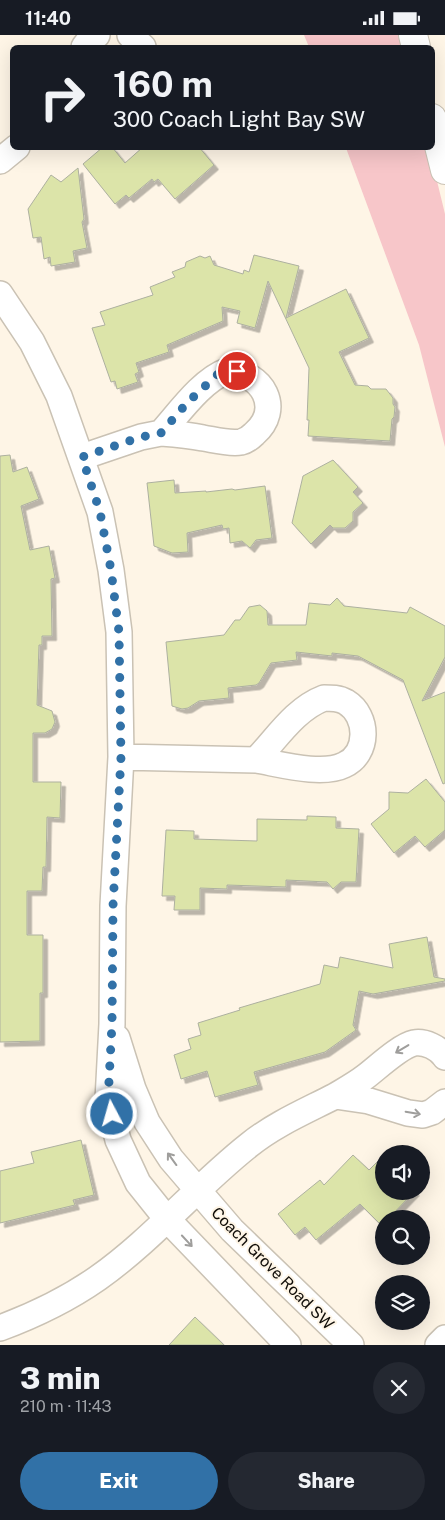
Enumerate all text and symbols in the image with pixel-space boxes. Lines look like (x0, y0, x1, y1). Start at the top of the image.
text: 11:40 (25, 7, 71, 29)
text: 160 m (113, 64, 213, 105)
icon: right (30, 65, 95, 130)
text: 300 Coach Light Bay SW (113, 106, 365, 132)
pin (216, 350, 258, 392)
icon: arrive (223, 357, 251, 385)
one-way arrow (396, 1045, 410, 1055)
position arrow (85, 1087, 137, 1139)
one-way arrow (405, 1109, 421, 1119)
map controls (375, 1145, 430, 1330)
button: sound (375, 1145, 430, 1200)
one-way arrow (167, 1152, 177, 1166)
street label: Coach Grove Road SW (207, 1203, 338, 1334)
button: search (375, 1210, 430, 1265)
one-way arrow (182, 1235, 193, 1248)
button: layers (375, 1275, 430, 1330)
text: 3 min (20, 1360, 101, 1396)
button: close (373, 1362, 425, 1414)
text: 210 m · 11:43 (20, 1397, 112, 1416)
button: Exit (20, 1452, 218, 1510)
button: Share (228, 1452, 425, 1510)

